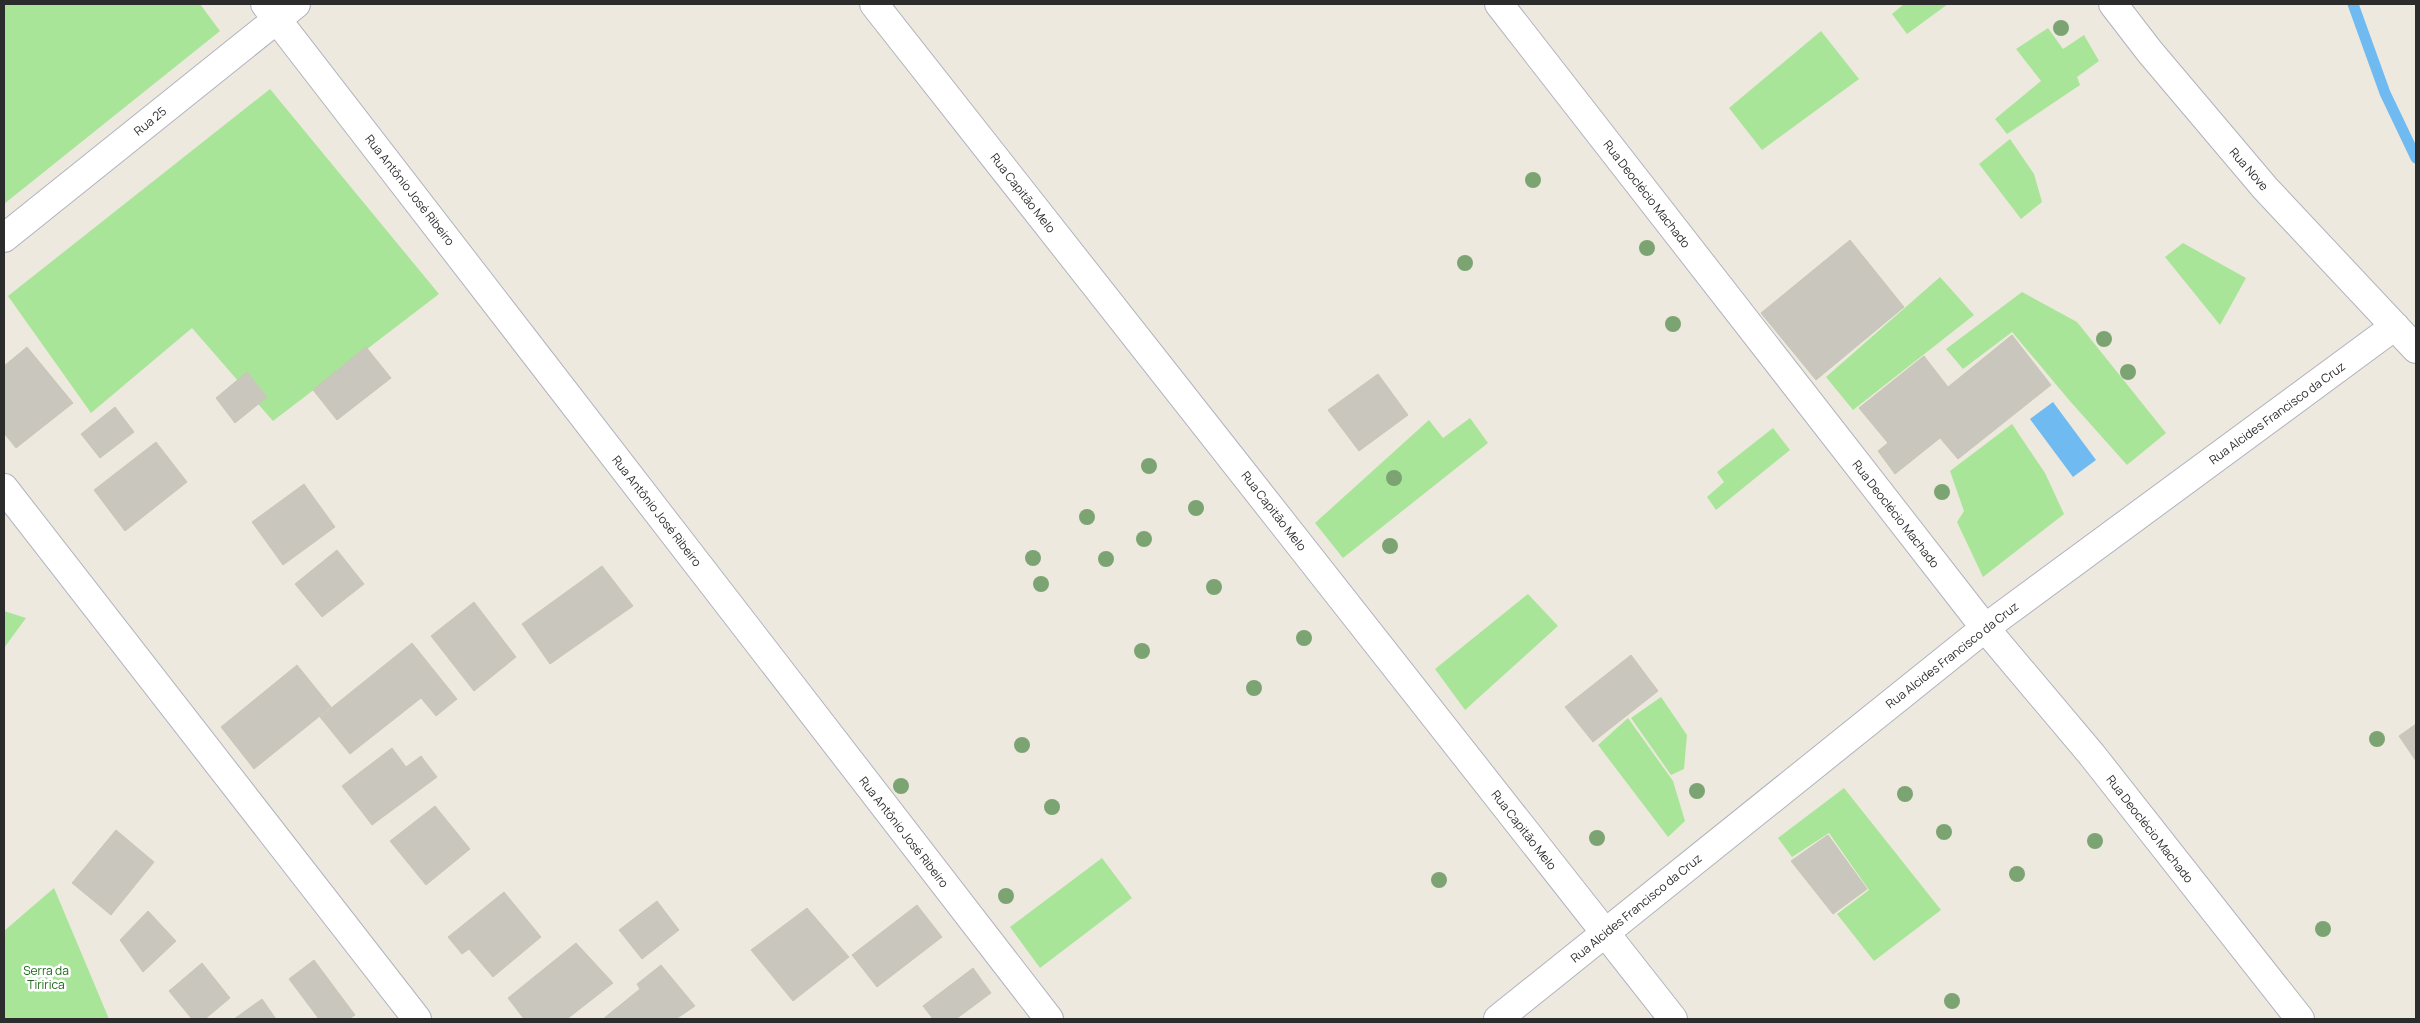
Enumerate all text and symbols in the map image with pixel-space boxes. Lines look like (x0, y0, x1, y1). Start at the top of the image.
street label: Rua 25 (130, 103, 170, 139)
street label: Rua Antônio José Ribeiro (361, 131, 459, 249)
street label: Rua Deoclécio Machado (1600, 137, 1694, 251)
street label: Rua Nove (2226, 144, 2272, 194)
street label: Rua Capitão Melo (986, 150, 1060, 236)
street label: Rua Alcides Francisco da Cruz (2206, 358, 2348, 468)
street label: Rua Antônio José Ribeiro (608, 452, 706, 570)
street label: Rua Deoclécio Machado (1849, 457, 1943, 571)
street label: Rua Capitão Melo (1237, 468, 1311, 554)
street label: Rua Alcides Francisco da Cruz (1882, 598, 2022, 712)
street label: Rua Deoclécio Machado (2103, 772, 2197, 886)
street label: Rua Antônio José Ribeiro (855, 773, 953, 891)
street label: Rua Capitão Melo (1487, 787, 1561, 873)
street label: Rua Alcides Francisco da Cruz (1567, 850, 1705, 966)
park label: Serra da Tiririca (23, 962, 69, 993)

